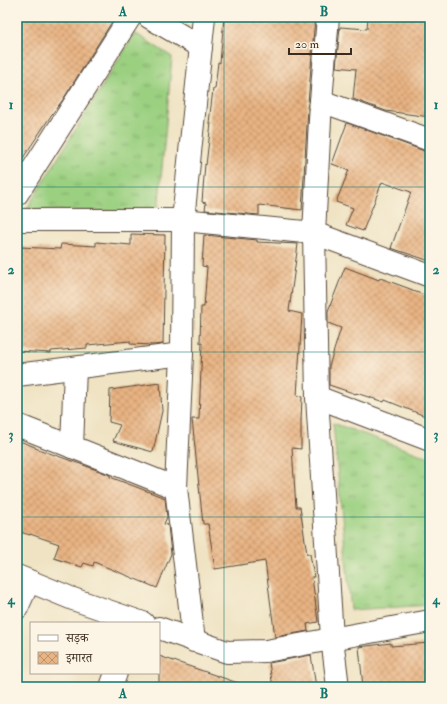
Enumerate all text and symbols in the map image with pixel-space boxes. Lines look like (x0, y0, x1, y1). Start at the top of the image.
text: A (118, 4, 128, 20)
text: B (320, 4, 328, 20)
scale bar (289, 30, 351, 56)
text: 20 m (295, 37, 320, 52)
text: 1 (9, 97, 14, 113)
text: 1 (434, 97, 439, 113)
text: 2 (8, 262, 15, 278)
text: 2 (433, 262, 440, 278)
text: 3 (9, 427, 14, 443)
text: 3 (434, 427, 439, 443)
text: 4 (6, 592, 15, 608)
text: 4 (431, 592, 440, 608)
legend (30, 622, 160, 674)
text: सड़क (65, 631, 90, 646)
text: इमारत (65, 651, 93, 666)
text: A (118, 686, 128, 702)
text: B (320, 686, 328, 702)

